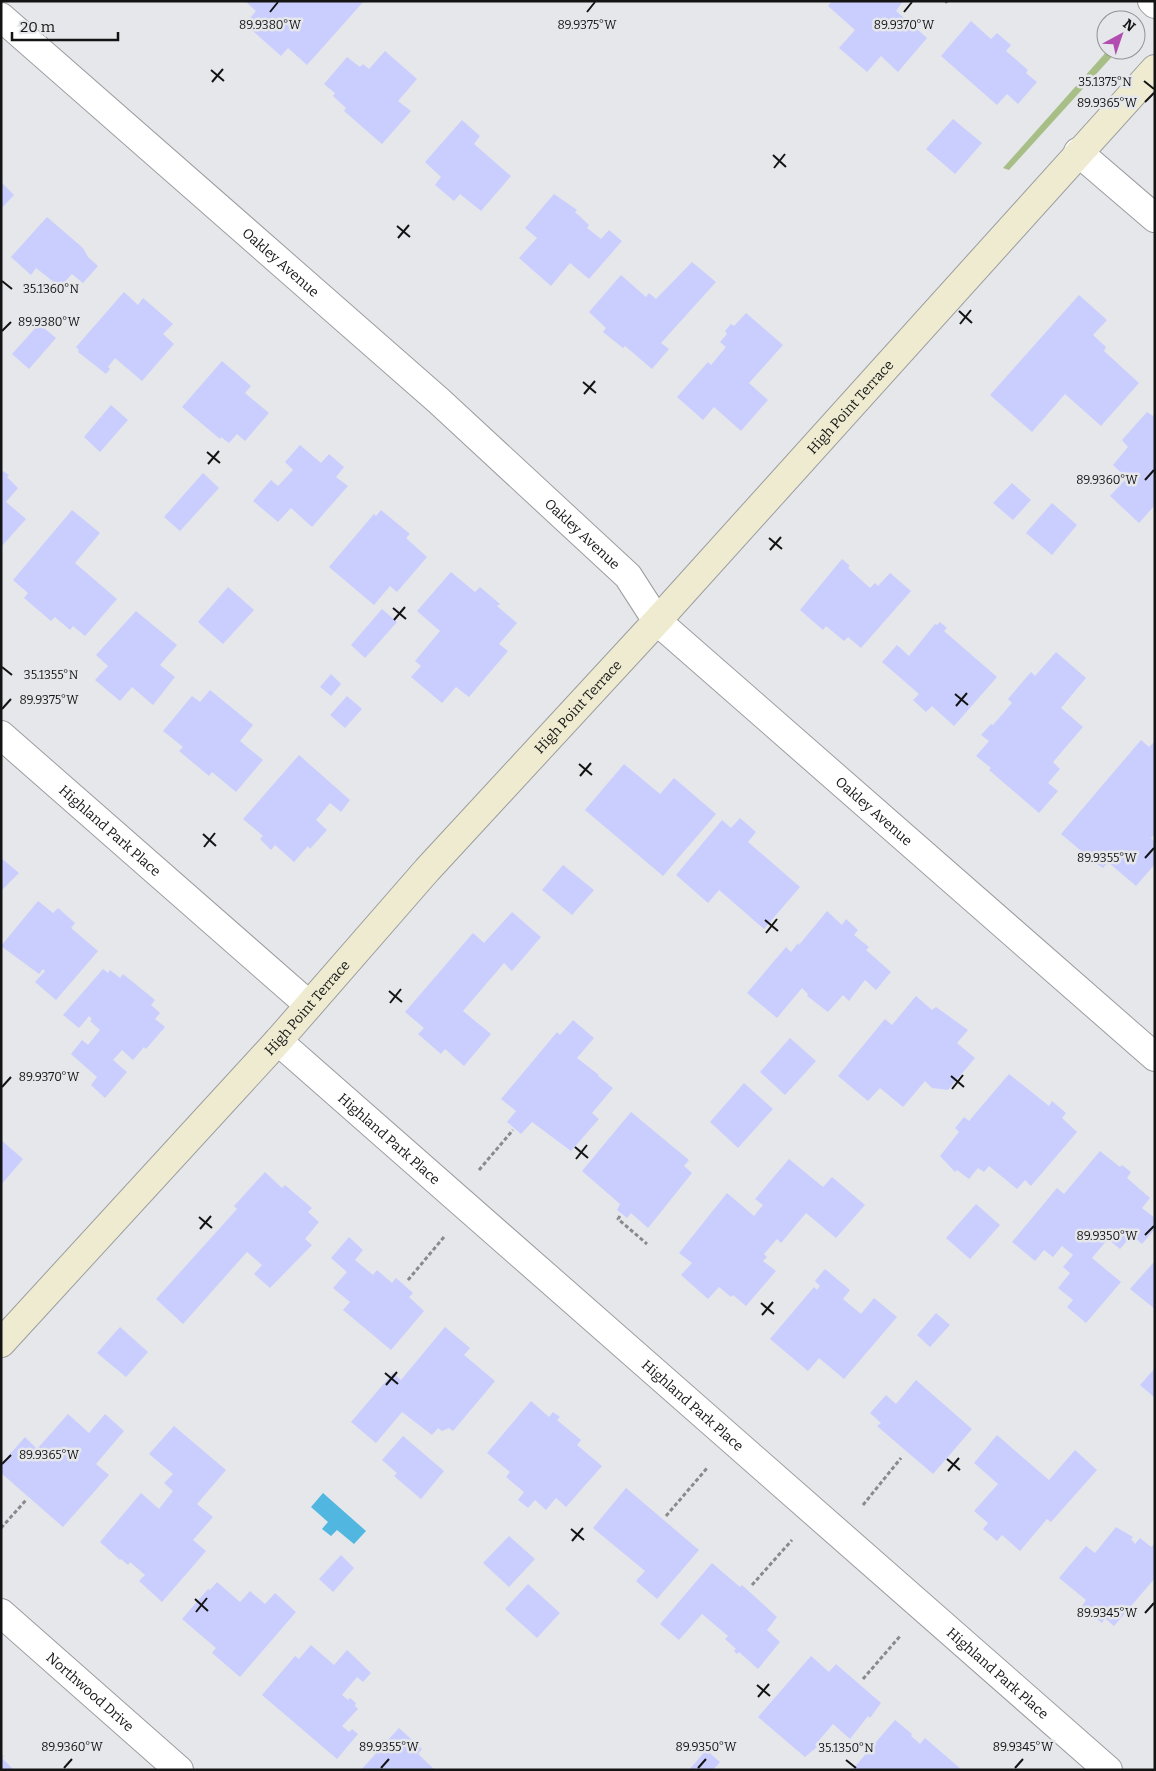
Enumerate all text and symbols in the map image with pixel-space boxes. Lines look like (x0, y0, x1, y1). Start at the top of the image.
scale bar (12, 10, 119, 42)
north arrow (1096, 10, 1146, 60)
text: N (1119, 15, 1139, 36)
text: 20 m (20, 18, 56, 36)
text: 89.9380°W (239, 18, 302, 32)
text: 89.9375°W (557, 18, 617, 32)
text: 89.9370°W (874, 18, 935, 32)
text: 35.1375°N (1078, 75, 1132, 89)
text: 89.9365°W (1077, 96, 1138, 110)
street label: Oakley Avenue (239, 224, 323, 300)
text: 35.1360°N (23, 282, 80, 296)
text: 89.9380°W (18, 315, 81, 329)
street label: High Point Terrace (803, 356, 897, 457)
text: 89.9360°W (1076, 473, 1139, 487)
street label: Oakley Avenue (541, 495, 624, 573)
street label: High Point Terrace (531, 656, 625, 757)
text: 35.1355°N (24, 668, 79, 682)
text: 89.9375°W (19, 693, 79, 707)
street label: Oakley Avenue (832, 773, 916, 849)
street label: Highland Park Place (56, 781, 164, 880)
text: 89.9355°W (1077, 851, 1138, 865)
street label: High Point Terrace (261, 957, 353, 1059)
text: 89.9370°W (19, 1070, 80, 1084)
street label: Highland Park Place (335, 1089, 444, 1188)
text: 89.9350°W (1076, 1229, 1138, 1243)
street label: Highland Park Place (638, 1356, 747, 1455)
text: 89.9365°W (19, 1448, 80, 1462)
text: 89.9345°W (1077, 1606, 1138, 1620)
street label: Highland Park Place (943, 1624, 1052, 1722)
street label: Northwood Drive (43, 1649, 138, 1735)
text: 89.9360°W (41, 1740, 104, 1754)
text: 89.9355°W (359, 1740, 420, 1754)
text: 89.9350°W (675, 1740, 737, 1754)
text: 89.9345°W (993, 1740, 1054, 1754)
text: 35.1350°N (818, 1741, 874, 1755)

